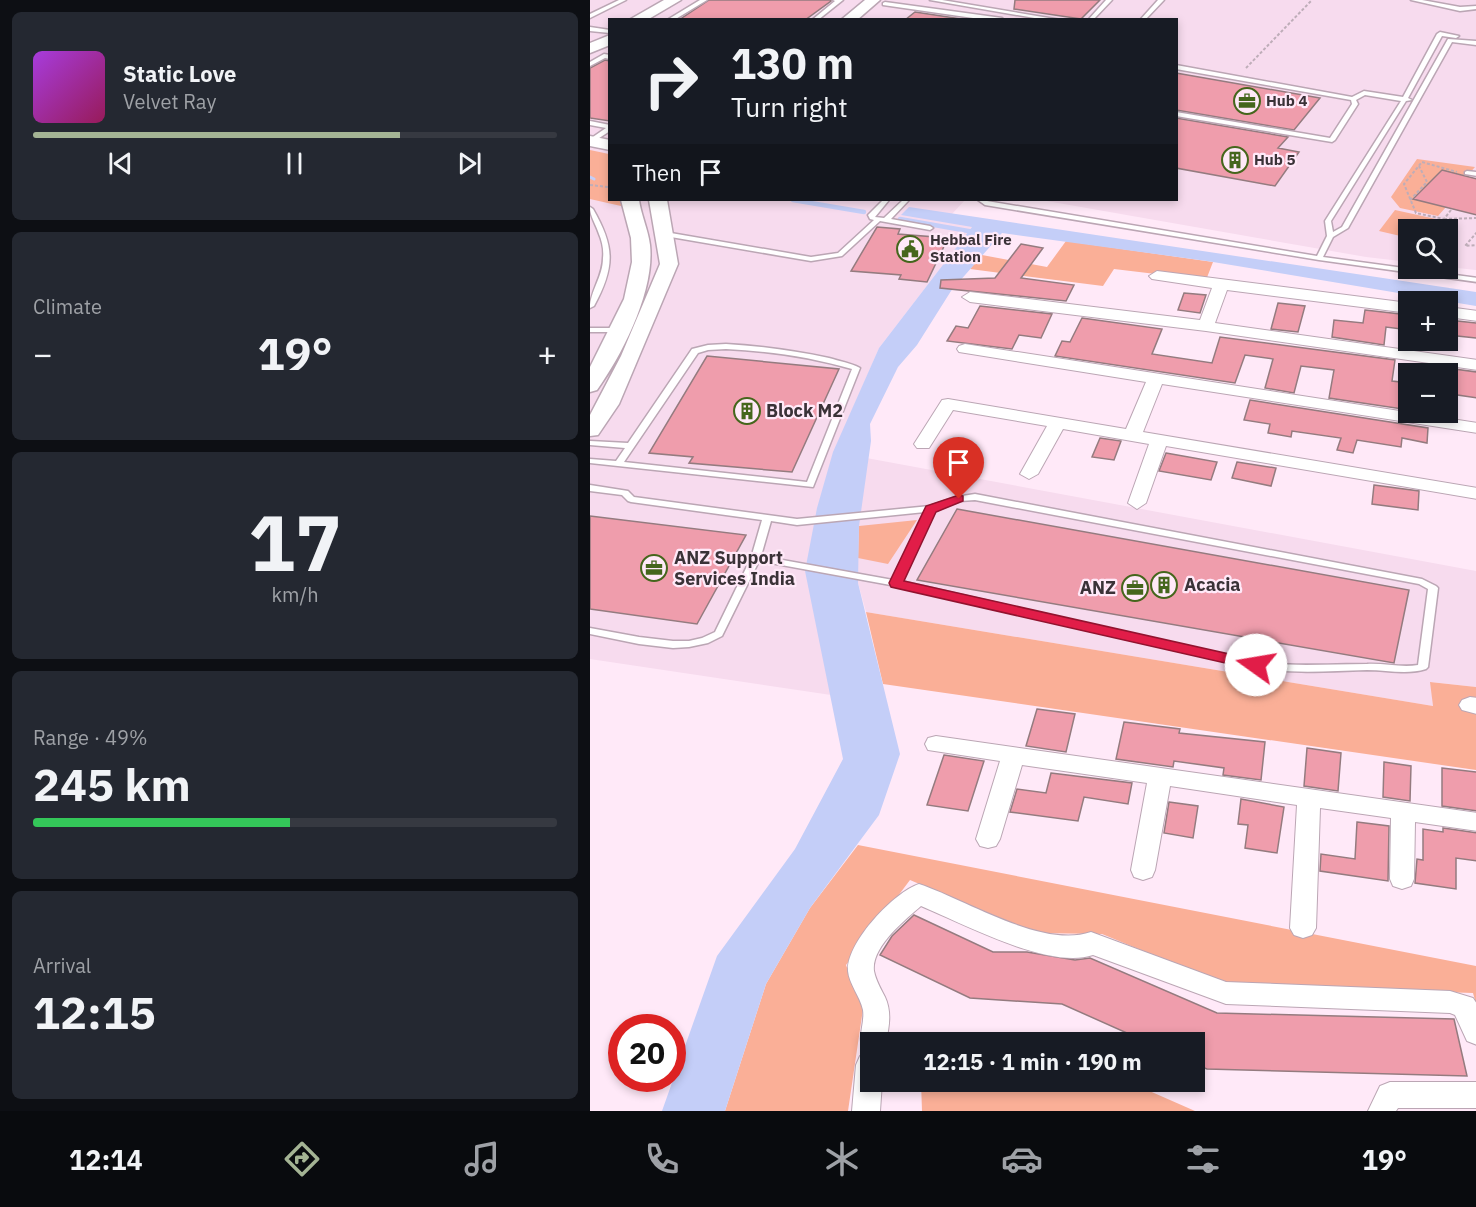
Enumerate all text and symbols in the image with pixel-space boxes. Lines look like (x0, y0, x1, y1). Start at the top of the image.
text: 130 m (731, 36, 854, 91)
icon: right (632, 42, 710, 120)
text: Static Love (123, 59, 236, 88)
office icon: Hub 4 (1232, 86, 1262, 116)
text: Velvet Ray (123, 88, 216, 115)
text: Turn right (731, 89, 848, 124)
place label: Hub 4 (1266, 91, 1307, 110)
building icon: Hub 5 (1220, 145, 1250, 175)
icon: previous (104, 147, 137, 180)
icon: pause (278, 147, 311, 180)
icon: next (453, 147, 486, 180)
place label: Hub 5 (1254, 150, 1295, 169)
icon: arrive (694, 156, 727, 189)
text: Then (632, 158, 682, 187)
map controls (1398, 219, 1458, 423)
button: search (1398, 219, 1458, 279)
place label: Hebbal Fire Station (930, 230, 1012, 266)
public building icon: Hebbal Fire Station (895, 234, 925, 264)
button: + (1398, 291, 1458, 351)
text: Climate (33, 293, 102, 320)
text: 19° (257, 324, 333, 382)
text: − (33, 332, 53, 375)
text: + (537, 332, 557, 375)
button: − (1398, 363, 1458, 423)
building icon: Block M2 (732, 396, 762, 426)
place label: Block M2 (766, 399, 843, 422)
pin (933, 437, 984, 499)
icon: arrive (942, 446, 975, 479)
text: 17 (248, 491, 342, 592)
place label: ANZ Support Services India (674, 546, 795, 590)
office icon: ANZ Support Services India (639, 553, 669, 583)
building icon: Acacia (1149, 570, 1179, 600)
office icon: ANZ (1120, 573, 1150, 603)
place label: Acacia (1184, 573, 1241, 596)
place label: ANZ (1080, 576, 1116, 599)
text: km/h (271, 581, 319, 608)
position arrow (1224, 633, 1288, 697)
text: Range · 49% (33, 724, 148, 751)
text: 245 km (33, 755, 191, 813)
text: Arrival (33, 952, 91, 979)
text: 12:15 (33, 983, 156, 1041)
speed limit sign: 20 (608, 1014, 686, 1092)
text: 12:15 · 1 min · 190 m (923, 1047, 1142, 1076)
icon: directions (281, 1138, 323, 1180)
icon: music (461, 1138, 503, 1180)
icon: phone (641, 1138, 683, 1180)
icon: climate (821, 1138, 863, 1180)
icon: car (1001, 1138, 1043, 1180)
icon: filters (1182, 1138, 1224, 1180)
text: 12:14 (69, 1142, 143, 1177)
text: 19° (1362, 1142, 1407, 1177)

